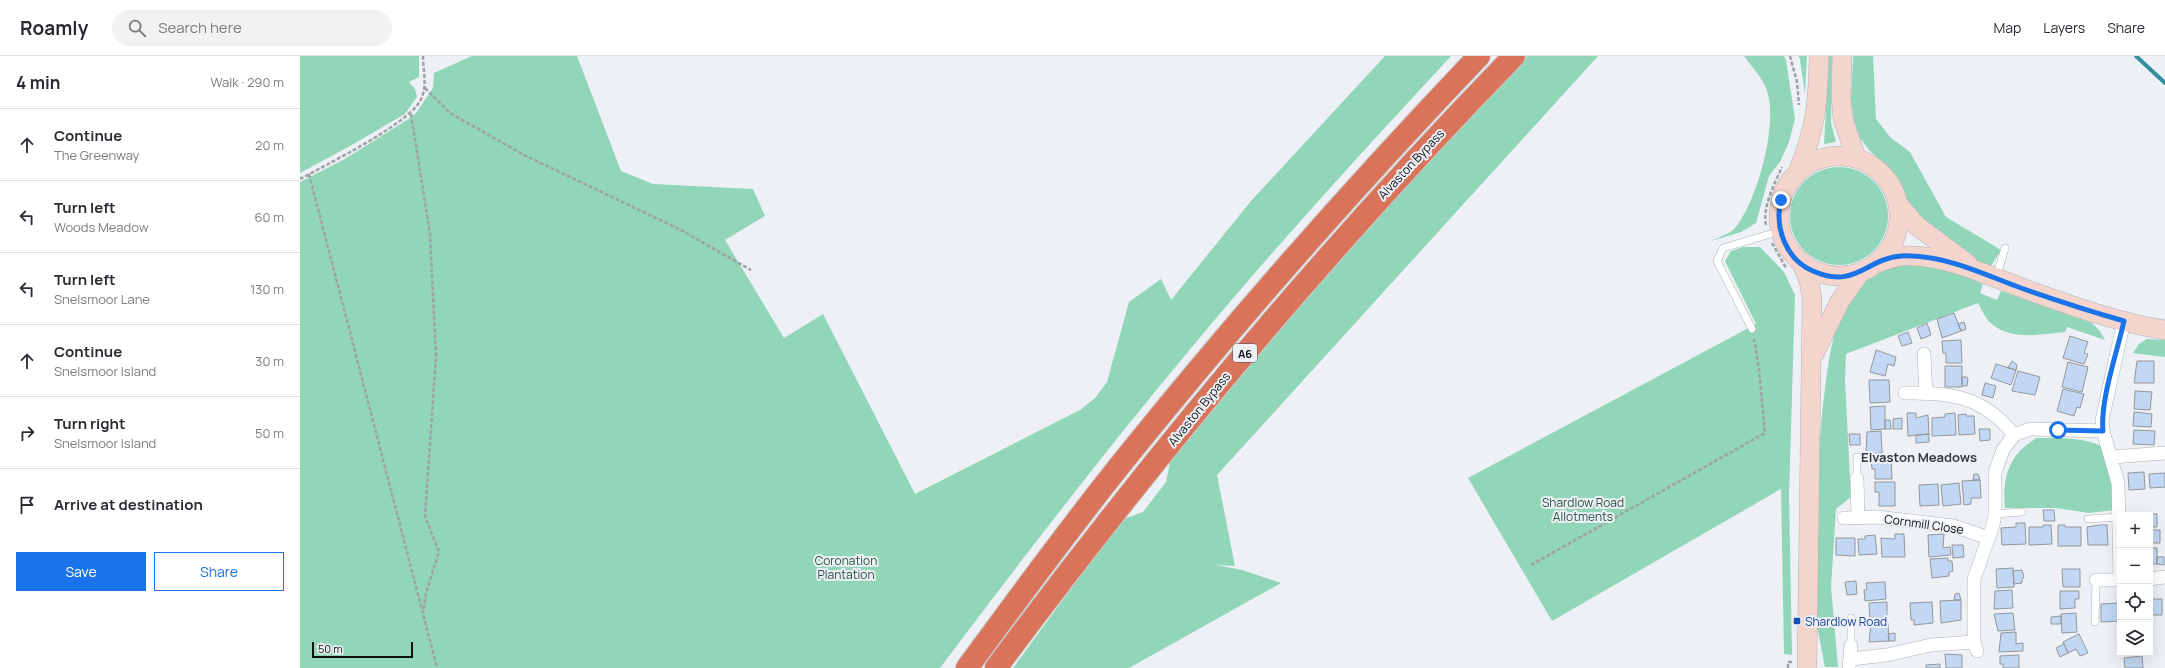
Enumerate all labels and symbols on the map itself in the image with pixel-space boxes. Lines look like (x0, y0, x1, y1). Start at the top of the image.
street label: Alvaston Bypass (1374, 125, 1448, 203)
route end (1772, 191, 1790, 209)
road number: A6 (1233, 344, 1257, 362)
street label: Alvaston Bypass (1164, 369, 1234, 449)
route start (2049, 421, 2067, 439)
district label: Elvaston Meadows (1861, 448, 1977, 466)
park label: Shardlow Road Allotments (1542, 494, 1624, 525)
street label: Cornmill Close (1883, 510, 1965, 538)
park label: Coronation Plantation (815, 552, 877, 583)
place label: Shardlow Road (1805, 613, 1887, 630)
marker: Shardlow Road (1792, 616, 1802, 626)
scale bar (312, 640, 413, 659)

